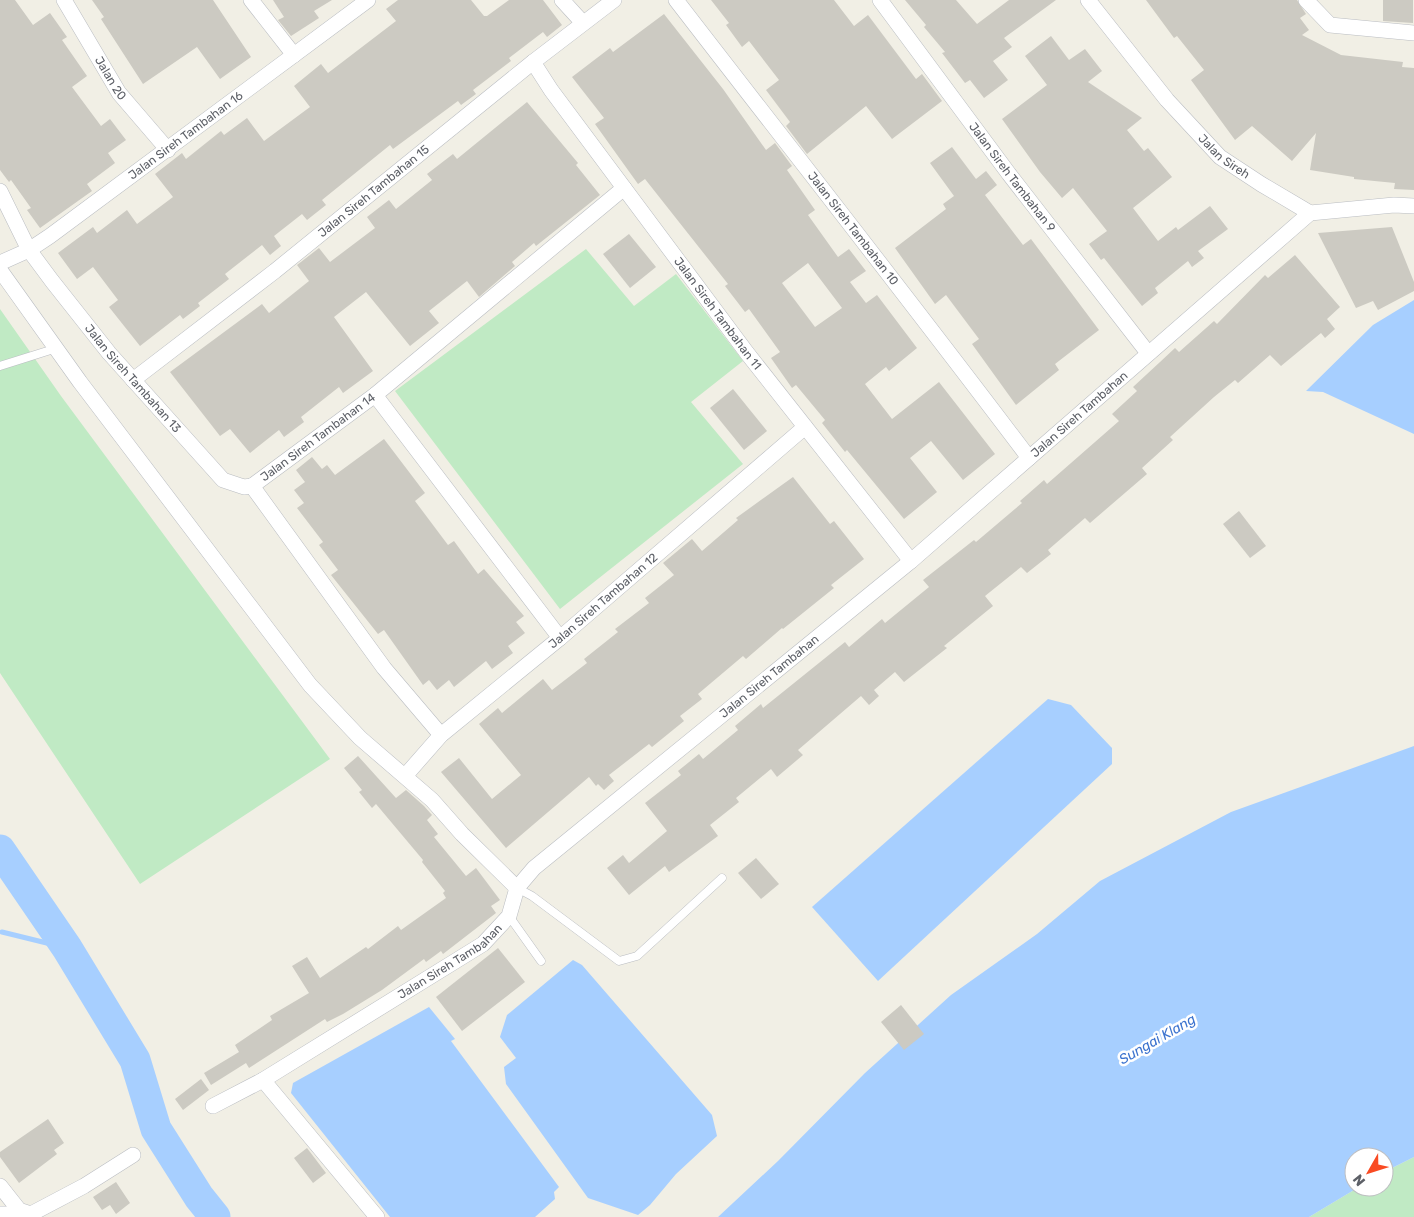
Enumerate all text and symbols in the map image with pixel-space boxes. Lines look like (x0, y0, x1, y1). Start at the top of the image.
street label: Jalan 20 (92, 54, 129, 103)
street label: Jalan Sireh Tambahan 16 (126, 88, 246, 182)
street label: Jalan Sireh Tambahan 9 (966, 120, 1058, 235)
street label: Jalan Sireh (1195, 131, 1252, 182)
street label: Jalan Sireh Tambahan 15 (315, 142, 432, 240)
street label: Jalan Sireh Tambahan 10 (805, 169, 901, 288)
street label: Jalan Sireh Tambahan 11 (671, 254, 764, 372)
street label: Jalan Sireh Tambahan 13 (82, 321, 184, 435)
street label: Jalan Sireh Tambahan (1028, 368, 1130, 460)
street label: Jalan Sireh Tambahan 14 (258, 390, 378, 484)
street label: Jalan Sireh Tambahan 12 (546, 550, 660, 651)
street label: Jalan Sireh Tambahan (717, 632, 822, 721)
street label: Jalan Sireh Tambahan (395, 921, 505, 1002)
water label: Sungai Klang (1116, 1011, 1199, 1068)
north arrow (1344, 1147, 1394, 1197)
text: N (1350, 1171, 1369, 1189)

